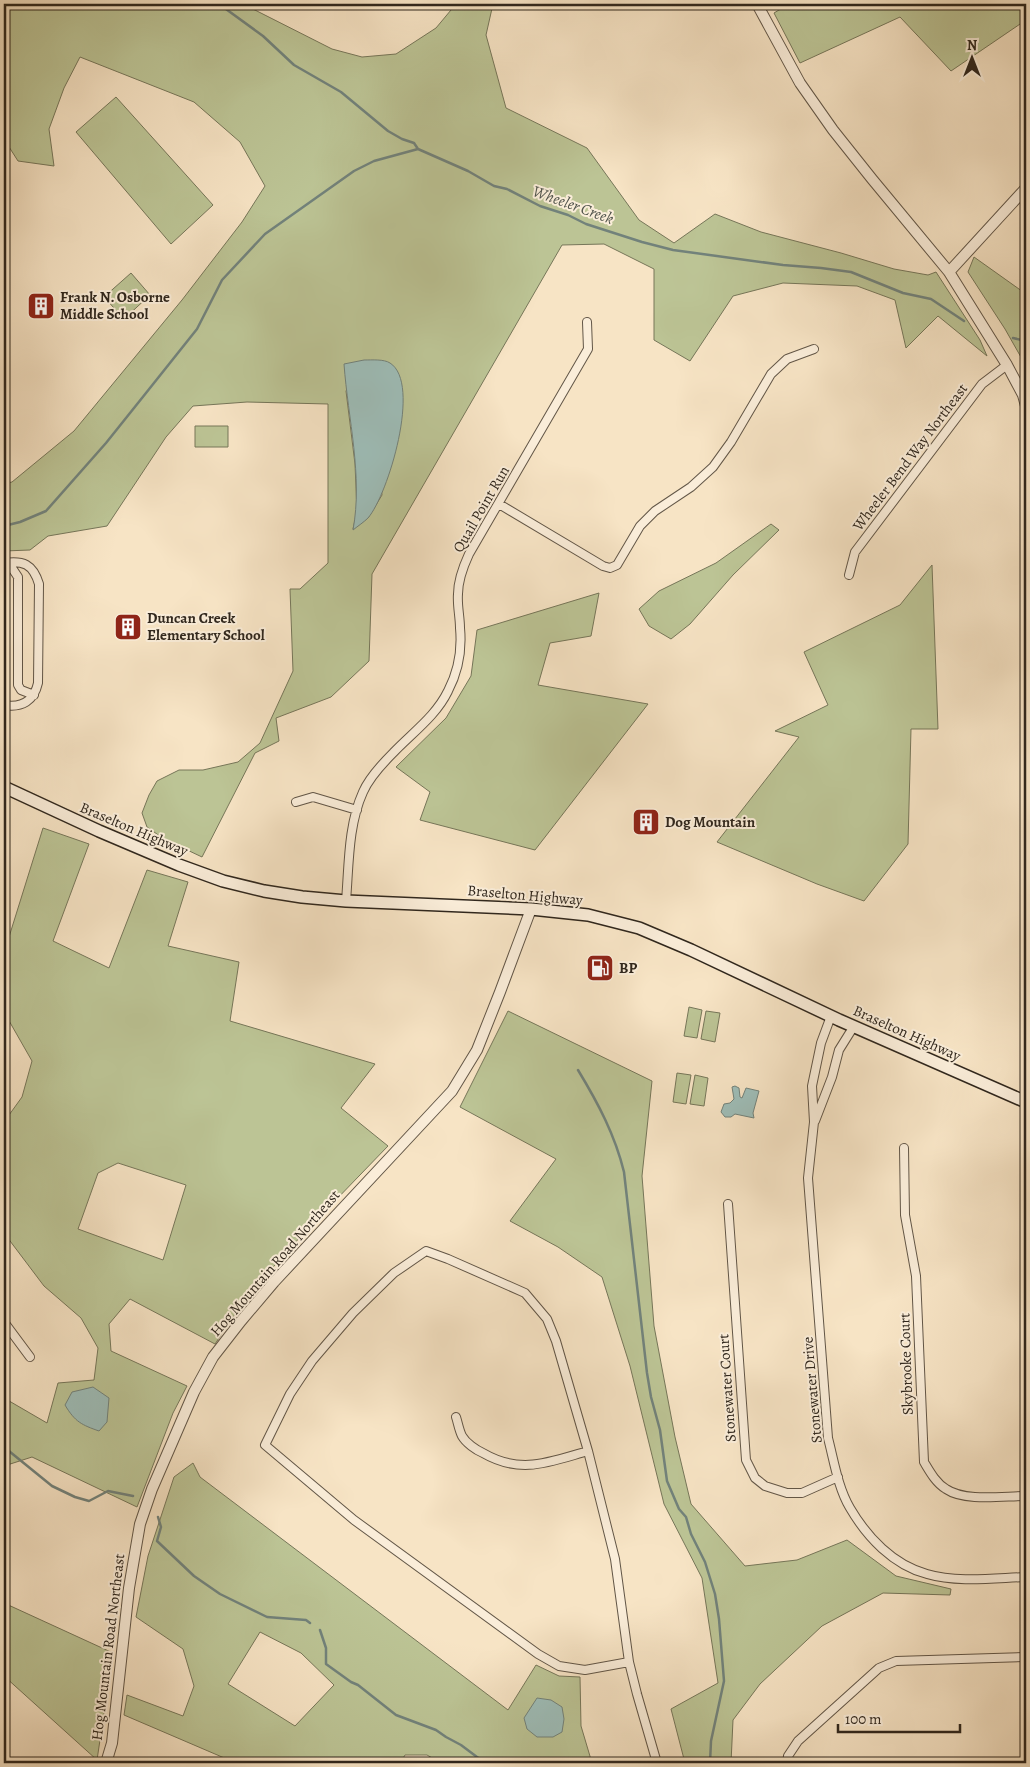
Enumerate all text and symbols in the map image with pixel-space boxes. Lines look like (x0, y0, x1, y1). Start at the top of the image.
north arrow (948, 32, 998, 82)
text: N (967, 36, 977, 55)
water label: Wheeler Creek (529, 180, 617, 230)
place label: Frank N. Osborne Middle School (60, 287, 170, 324)
building icon: Frank N. Osborne Middle School (26, 291, 56, 321)
street label: Wheeler Bend Way Northeast (847, 379, 972, 536)
street label: Quail Point Run (448, 462, 514, 556)
place label: Duncan Creek Elementary School (147, 608, 265, 645)
building icon: Duncan Creek Elementary School (113, 612, 143, 642)
street label: Braselton Highway (77, 797, 191, 861)
building icon: Dog Mountain (631, 807, 661, 837)
place label: Dog Mountain (665, 812, 756, 832)
street label: Braselton Highway (466, 880, 584, 910)
fuel station icon: BP (585, 953, 615, 983)
place label: BP (619, 958, 637, 978)
street label: Braselton Highway (850, 1000, 964, 1066)
street label: Hog Mountain Road Northeast (206, 1185, 344, 1341)
street label: Skybrooke Court (894, 1312, 918, 1415)
street label: Stonewater Court (713, 1333, 741, 1443)
street label: Stonewater Drive (797, 1336, 827, 1444)
street label: Hog Mountain Road Northeast (87, 1552, 129, 1742)
scale bar (838, 1702, 960, 1734)
text: 100 m (845, 1709, 882, 1729)

